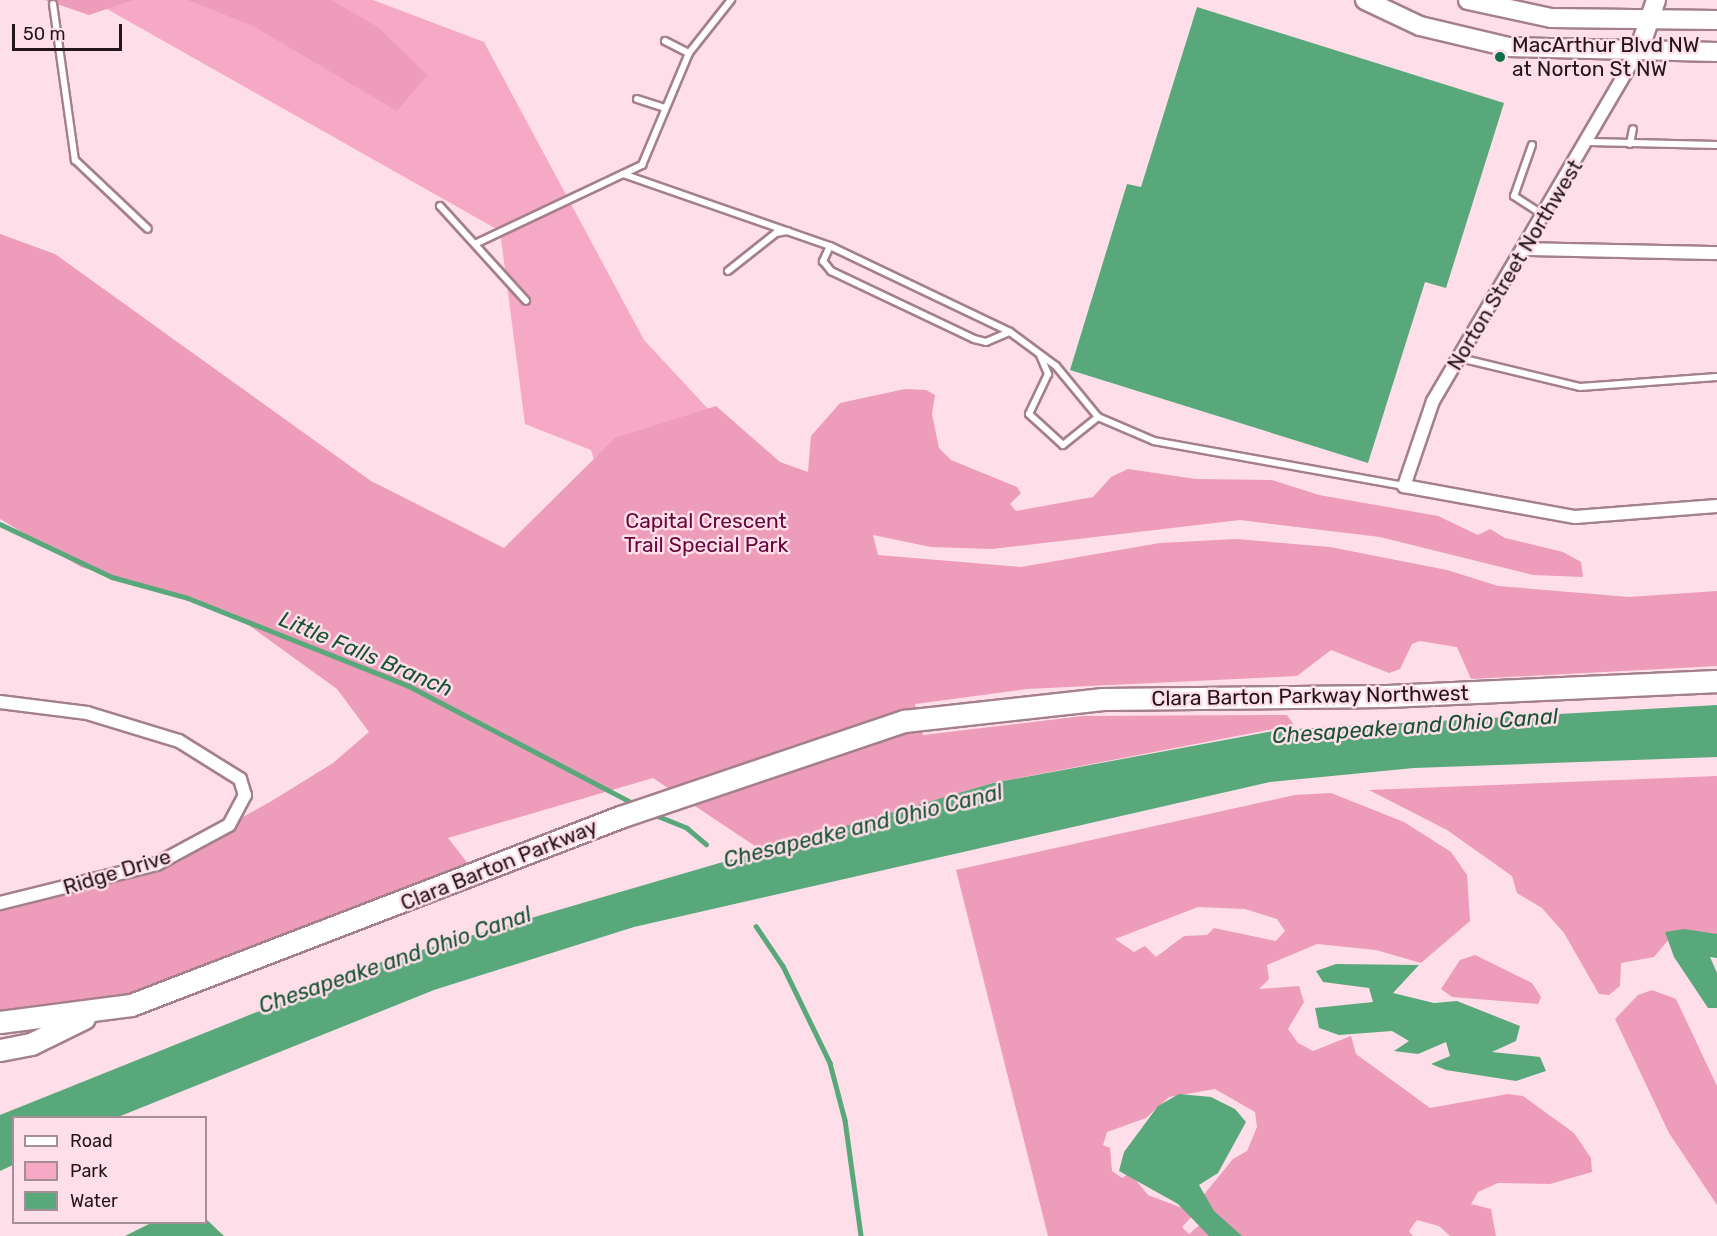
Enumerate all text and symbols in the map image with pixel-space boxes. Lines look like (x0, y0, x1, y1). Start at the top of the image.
scale bar (15, 12, 124, 50)
text: 50 m (23, 23, 66, 45)
place label: MacArthur Blvd NW at Norton St NW (1512, 32, 1700, 82)
marker: MacArthur Blvd NW at Norton St NW (1493, 50, 1507, 64)
street label: Norton Street Northwest (1442, 155, 1588, 375)
park label: Capital Crescent Trail Special Park (624, 508, 788, 558)
water label: Little Falls Branch (275, 606, 457, 702)
street label: Clara Barton Parkway Northwest (1151, 681, 1469, 711)
water label: Chesapeake and Ohio Canal (1271, 703, 1559, 749)
water label: Chesapeake and Ohio Canal (721, 778, 1005, 874)
street label: Clara Barton Parkway (397, 814, 601, 916)
street label: Ridge Drive (60, 844, 174, 900)
water label: Chesapeake and Ohio Canal (255, 901, 535, 1019)
legend (12, 1116, 207, 1224)
text: Road (70, 1130, 113, 1152)
text: Park (70, 1160, 107, 1182)
text: Water (70, 1190, 118, 1212)

